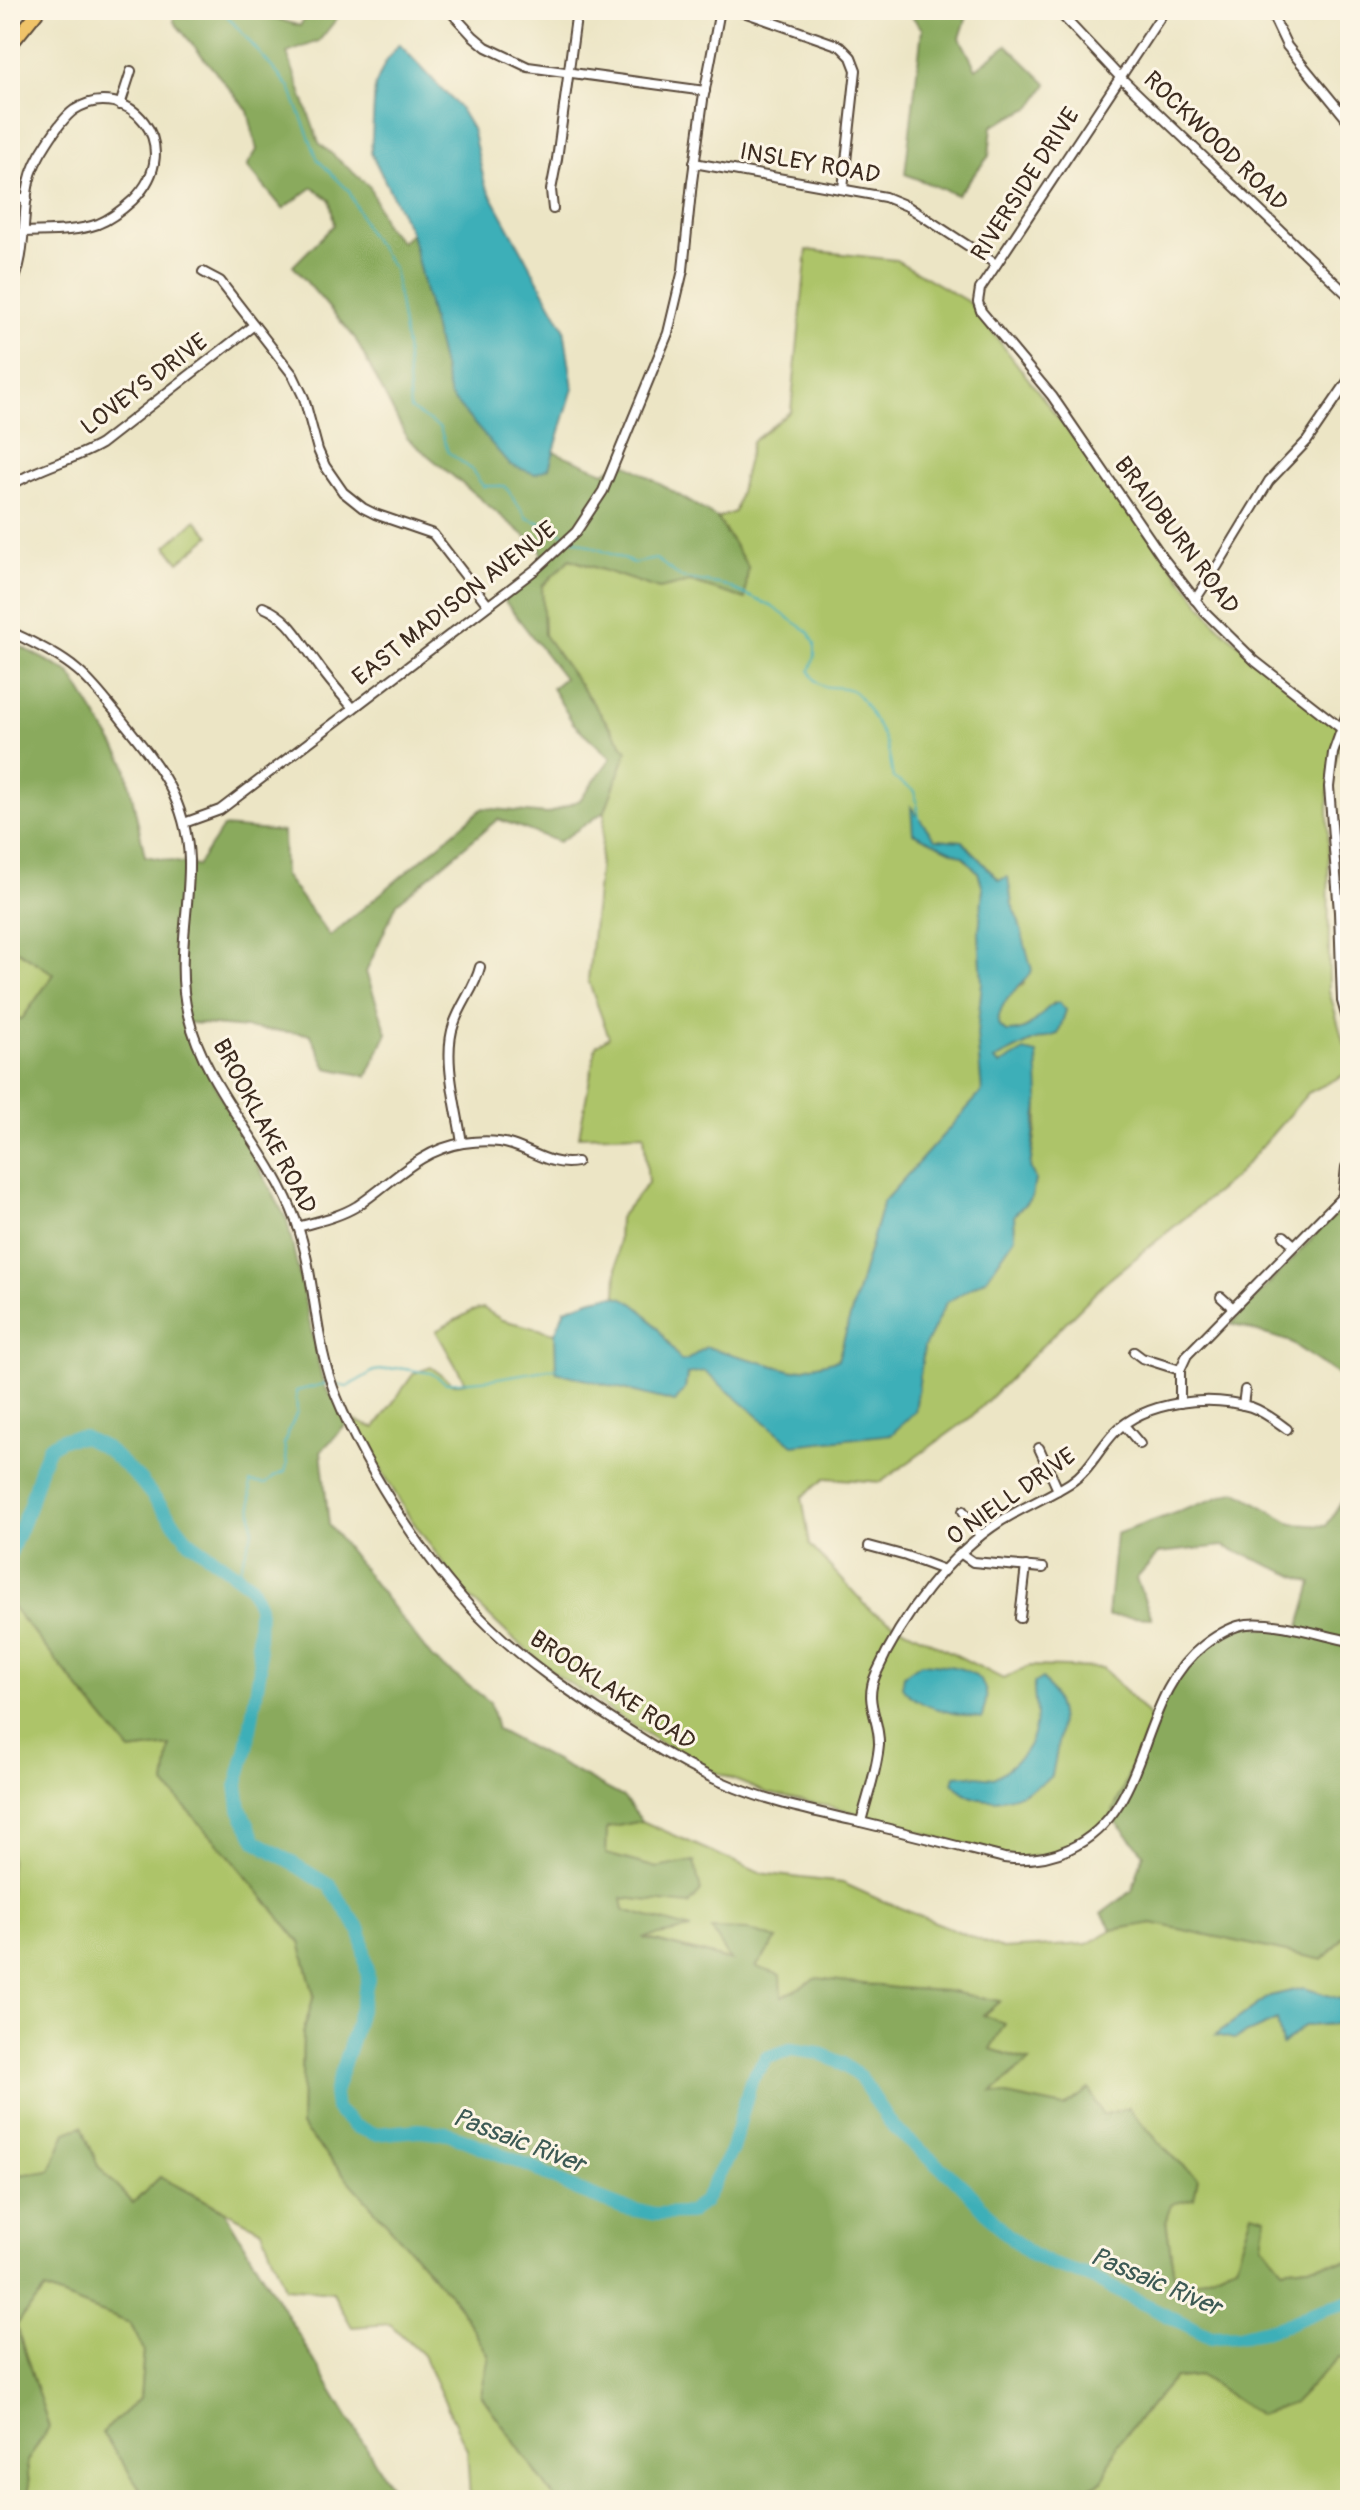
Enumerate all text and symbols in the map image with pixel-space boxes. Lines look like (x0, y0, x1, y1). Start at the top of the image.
street label: ROCKWOOD ROAD (1137, 65, 1294, 218)
street label: RIVERSIDE DRIVE (965, 102, 1086, 267)
street label: INSLEY ROAD (738, 137, 882, 190)
street label: LOVEYS DRIVE (75, 327, 213, 442)
street label: BRAIDBURN ROAD (1108, 451, 1245, 620)
street label: EAST MADISON AVENUE (347, 515, 562, 692)
street label: BROOKLAKE ROAD (206, 1034, 323, 1218)
street label: O NIELL DRIVE (941, 1441, 1081, 1552)
street label: BROOKLAKE ROAD (524, 1624, 701, 1757)
water label: Passaic River (448, 2101, 592, 2182)
water label: Passaic River (1086, 2240, 1229, 2325)

